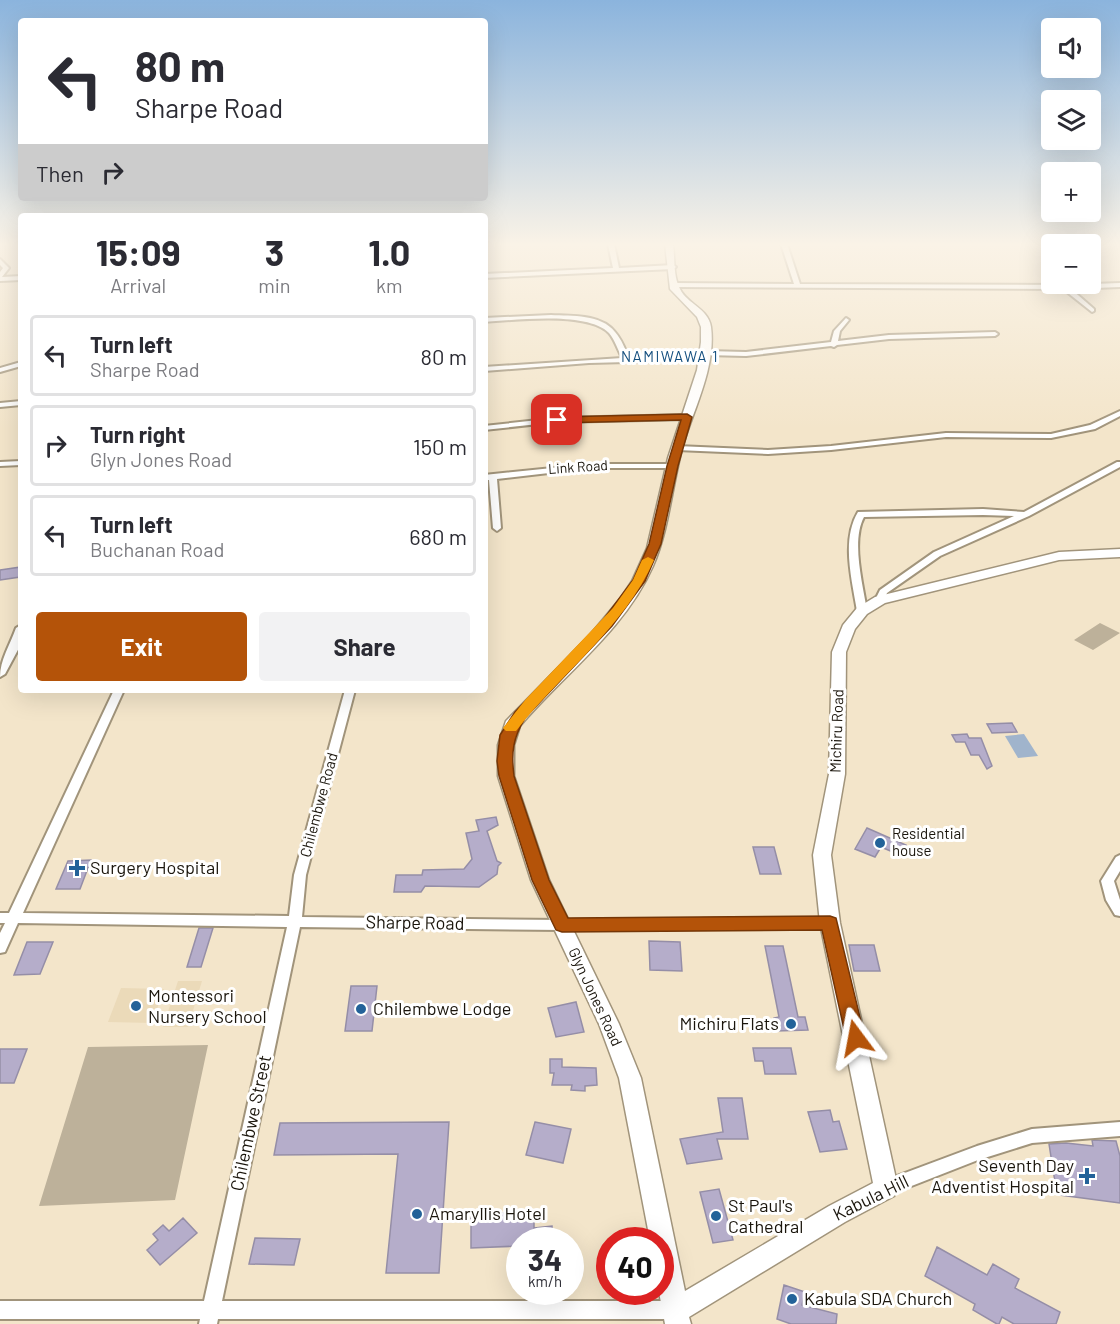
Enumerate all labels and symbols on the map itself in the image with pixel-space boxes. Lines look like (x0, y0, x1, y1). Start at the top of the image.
district label: NAMIWAWA 1 (621, 347, 719, 365)
pin (531, 394, 582, 445)
street label: Link Road (548, 456, 608, 477)
street label: Michiru Road (826, 689, 846, 773)
street label: Chilembwe Road (295, 750, 341, 859)
place label: Residential house (892, 824, 965, 859)
marker: Residential house (873, 836, 887, 850)
place label: Surgery Hospital (90, 856, 219, 878)
marker: Surgery Hospital (68, 859, 86, 877)
street label: Sharpe Road (365, 910, 465, 934)
street label: Glyn Jones Road (565, 944, 627, 1049)
place label: Montessori Nursery School (148, 984, 267, 1027)
place label: Chilembwe Lodge (373, 997, 511, 1019)
marker: Montessori Nursery School (129, 999, 143, 1013)
marker: Chilembwe Lodge (354, 1002, 368, 1016)
position arrow (824, 1006, 888, 1070)
place label: Michiru Flats (679, 1012, 779, 1034)
marker: Michiru Flats (784, 1017, 798, 1031)
street label: Chilembwe Street (225, 1053, 275, 1193)
place label: Seventh Day Adventist Hospital (931, 1154, 1074, 1197)
marker: Seventh Day Adventist Hospital (1078, 1167, 1096, 1185)
street label: Kabula Hill (829, 1169, 912, 1225)
place label: St Paul's Cathedral (728, 1194, 803, 1237)
place label: Amaryllis Hotel (429, 1202, 546, 1224)
marker: Amaryllis Hotel (410, 1207, 424, 1221)
marker: St Paul's Cathedral (709, 1209, 723, 1223)
speed limit sign: 40 (596, 1227, 674, 1305)
place label: Kabula SDA Church (804, 1287, 952, 1309)
marker: Kabula SDA Church (785, 1292, 799, 1306)

